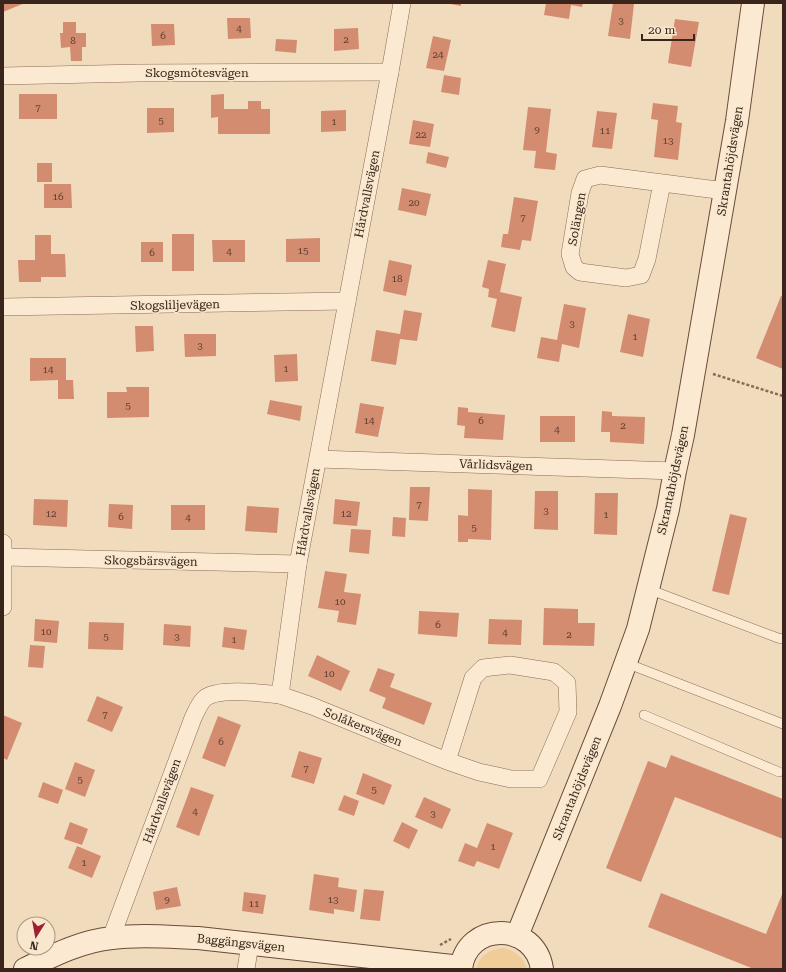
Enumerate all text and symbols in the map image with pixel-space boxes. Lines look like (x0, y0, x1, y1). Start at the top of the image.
house number: 3 (618, 15, 624, 26)
scale bar (642, 16, 694, 42)
house number: 4 (236, 23, 242, 34)
text: 20 m (648, 23, 675, 37)
house number: 6 (160, 30, 166, 41)
house number: 2 (343, 34, 349, 45)
house number: 8 (70, 35, 76, 46)
house number: 24 (432, 49, 444, 60)
street label: Skogsmötesvägen (145, 66, 249, 80)
house number: 7 (35, 102, 41, 113)
street label: Skrantahöjdsvägen (714, 105, 746, 217)
house number: 5 (158, 115, 164, 126)
house number: 1 (331, 116, 337, 127)
house number: 9 (534, 124, 540, 135)
house number: 11 (599, 125, 611, 136)
house number: 22 (415, 129, 427, 140)
house number: 13 (662, 135, 674, 146)
street label: Hårdvallsvägen (352, 149, 382, 239)
house number: 16 (52, 191, 64, 202)
street label: Solängen (565, 191, 589, 247)
house number: 20 (408, 197, 420, 208)
house number: 7 (520, 212, 526, 223)
house number: 15 (297, 245, 309, 256)
house number: 4 (226, 246, 232, 257)
house number: 6 (149, 247, 155, 258)
house number: 18 (391, 273, 403, 284)
street label: Skogsliljevägen (130, 297, 220, 313)
house number: 3 (569, 318, 575, 329)
house number: 1 (632, 331, 638, 342)
house number: 3 (197, 340, 203, 351)
house number: 1 (283, 363, 289, 374)
house number: 14 (42, 364, 54, 375)
house number: 5 (125, 400, 131, 411)
house number: 14 (363, 415, 375, 426)
house number: 6 (478, 415, 484, 426)
house number: 2 (620, 420, 626, 431)
house number: 4 (554, 424, 560, 435)
street label: Skrantahöjdsvägen (655, 424, 691, 536)
street label: Vårlidsvägen (459, 457, 533, 473)
street label: Hårdvallsvägen (293, 467, 323, 557)
house number: 7 (416, 499, 422, 510)
house number: 3 (543, 505, 549, 516)
house number: 12 (45, 508, 57, 519)
house number: 12 (340, 508, 352, 519)
house number: 1 (603, 509, 609, 520)
house number: 6 (118, 511, 124, 522)
house number: 4 (185, 512, 191, 523)
house number: 5 (471, 522, 477, 533)
street label: Skogsbärsvägen (104, 553, 198, 569)
house number: 10 (334, 596, 346, 607)
house number: 6 (435, 619, 441, 630)
house number: 10 (40, 626, 52, 637)
house number: 4 (502, 627, 508, 638)
house number: 2 (566, 629, 572, 640)
house number: 5 (103, 631, 109, 642)
house number: 3 (174, 631, 180, 642)
house number: 1 (231, 634, 237, 645)
house number: 10 (323, 668, 335, 679)
street label: Solåkersvägen (322, 705, 405, 749)
house number: 7 (102, 709, 108, 720)
street label: Skrantahöjdsvägen (550, 734, 604, 842)
house number: 6 (218, 736, 224, 747)
street label: Hårdvallsvägen (140, 756, 184, 845)
house number: 7 (303, 763, 309, 774)
house number: 5 (77, 774, 83, 785)
house number: 5 (371, 784, 377, 795)
house number: 4 (192, 806, 198, 817)
house number: 3 (430, 808, 436, 819)
house number: 1 (490, 841, 496, 852)
house number: 1 (81, 857, 87, 868)
house number: 9 (164, 894, 170, 905)
house number: 13 (327, 894, 339, 905)
house number: 11 (248, 898, 260, 909)
north arrow (16, 916, 56, 956)
street label: Baggängsvägen (196, 931, 286, 955)
text: N (28, 938, 40, 953)

